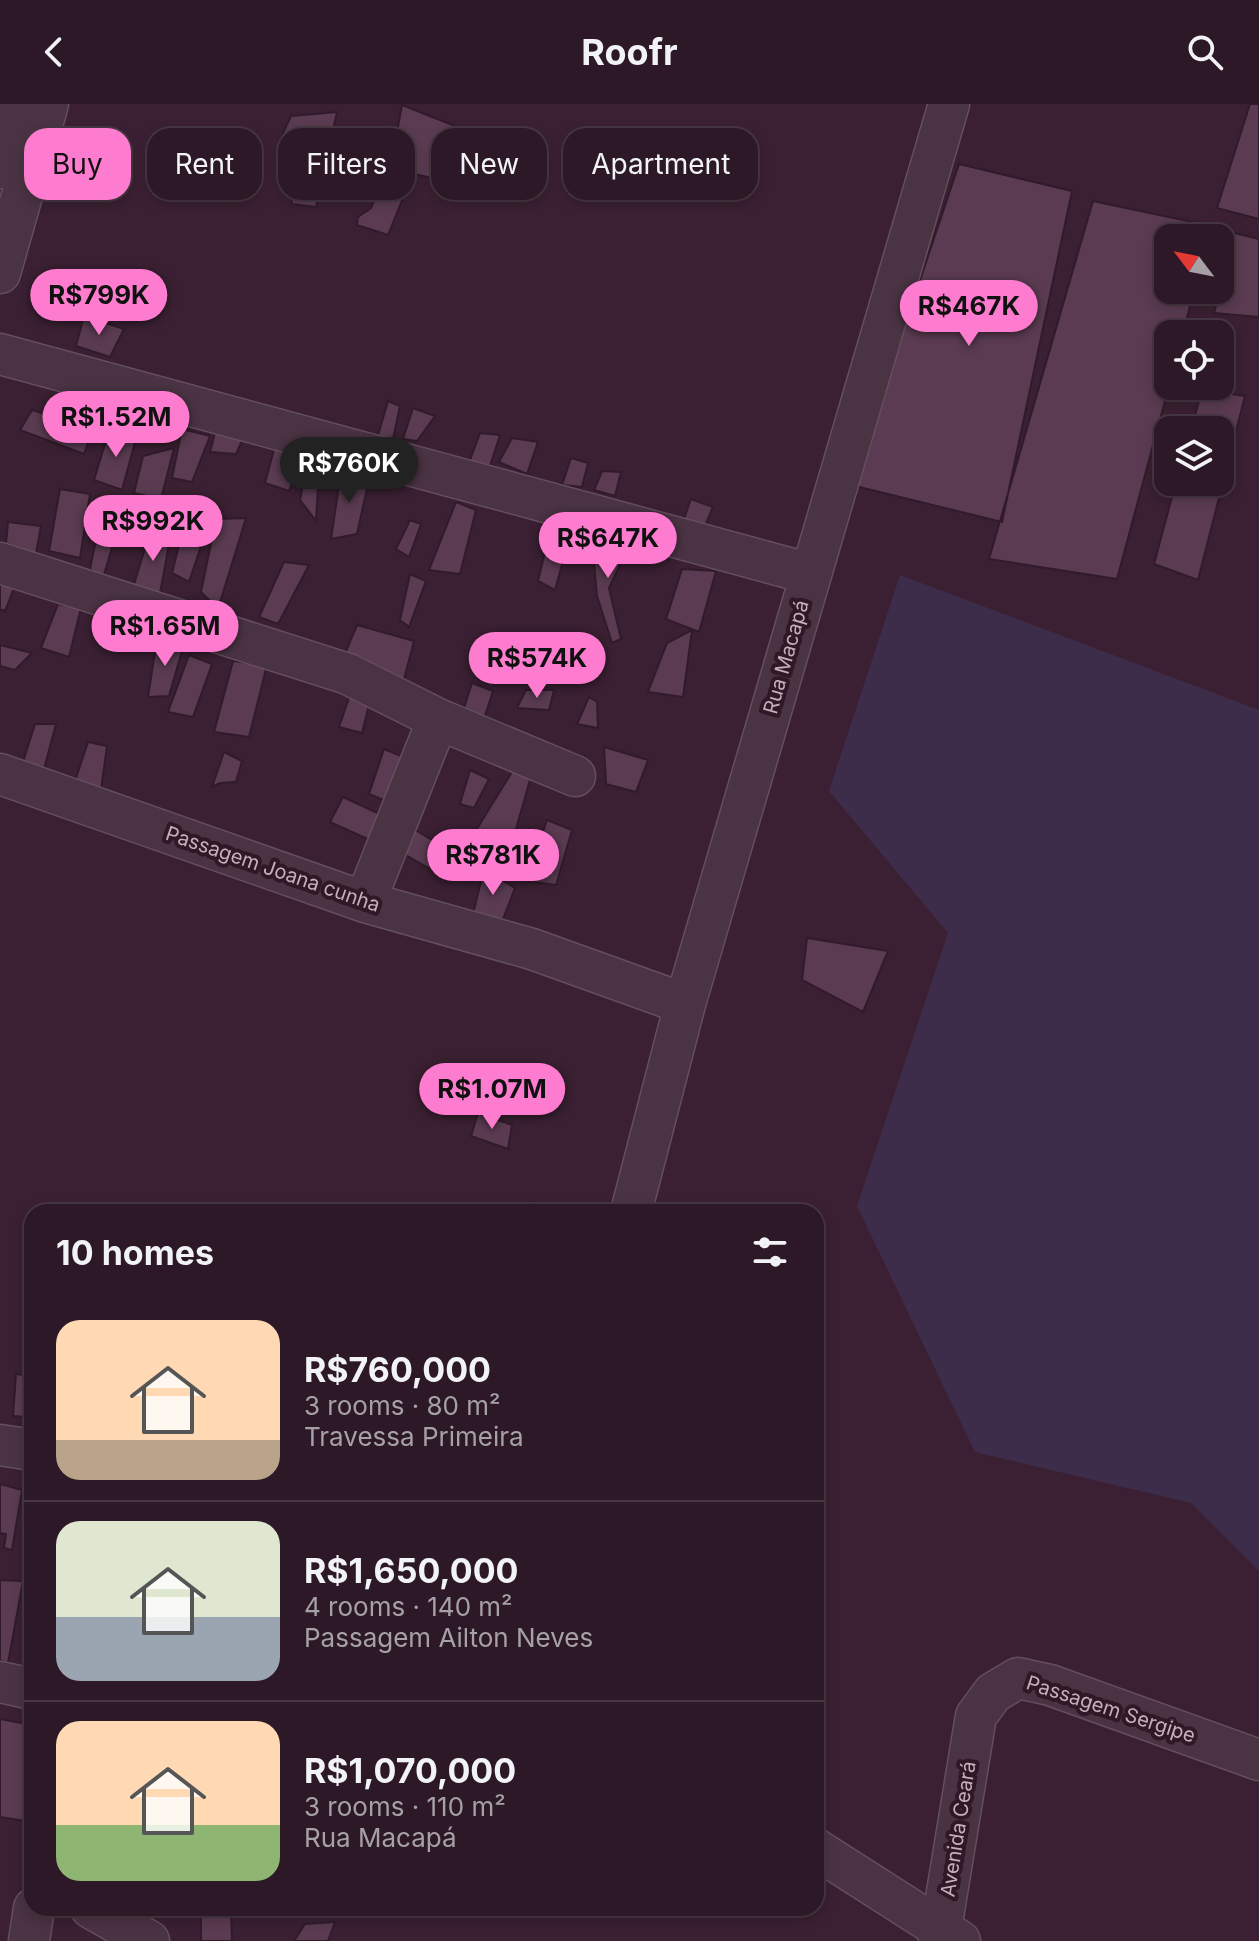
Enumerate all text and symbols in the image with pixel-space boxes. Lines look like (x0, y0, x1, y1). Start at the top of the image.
icon: back (32, 30, 76, 74)
text: Roofr (581, 30, 678, 74)
icon: search (1183, 30, 1227, 74)
chip: Buy (24, 128, 131, 200)
chip: Rent (147, 128, 262, 200)
chip: Filters (278, 128, 415, 200)
chip: New (431, 128, 547, 200)
chip: Apartment (563, 128, 758, 200)
north arrow (1154, 224, 1234, 304)
map controls (1154, 224, 1234, 496)
pin: R$799K (34, 269, 164, 337)
text: R$799K (48, 279, 150, 310)
pin: R$467K (904, 280, 1034, 348)
text: R$467K (918, 290, 1020, 321)
button: locate (1154, 320, 1234, 400)
pin: R$1.52M (42, 391, 190, 459)
text: R$1.52M (60, 401, 172, 432)
button: layers (1154, 416, 1234, 496)
pin: R$760K (284, 437, 414, 505)
text: R$760K (298, 447, 400, 478)
pin: R$992K (88, 495, 218, 563)
text: R$992K (102, 505, 204, 536)
pin: R$647K (543, 512, 673, 580)
text: R$647K (557, 522, 659, 553)
street label: Rua Macapá (758, 597, 814, 717)
pin: R$1.65M (91, 600, 239, 668)
text: R$1.65M (110, 610, 220, 641)
pin: R$574K (472, 632, 602, 700)
text: R$574K (487, 642, 587, 673)
street label: Passagem Joana cunha (163, 821, 383, 917)
pin: R$781K (428, 829, 558, 897)
text: R$781K (445, 839, 541, 870)
pin: R$1.07M (418, 1063, 566, 1131)
text: R$1.07M (437, 1073, 547, 1104)
icon: filters (748, 1230, 792, 1274)
text: 10 homes (56, 1232, 214, 1273)
text: R$760,000 (304, 1349, 491, 1390)
icon: home (120, 1352, 216, 1448)
text: 3 rooms · 80 m² (304, 1390, 501, 1421)
text: Travessa Primeira (304, 1421, 524, 1452)
text: R$1,650,000 (304, 1550, 519, 1591)
icon: home (120, 1553, 216, 1649)
text: 4 rooms · 140 m² (304, 1591, 513, 1622)
text: Passagem Ailton Neves (304, 1622, 593, 1653)
street label: Passagem Sergipe (1024, 1670, 1198, 1748)
text: R$1,070,000 (304, 1750, 516, 1791)
icon: home (120, 1753, 216, 1849)
street label: Avenida Ceará (935, 1759, 981, 1899)
text: 3 rooms · 110 m² (304, 1791, 506, 1822)
text: Rua Macapá (304, 1822, 457, 1853)

